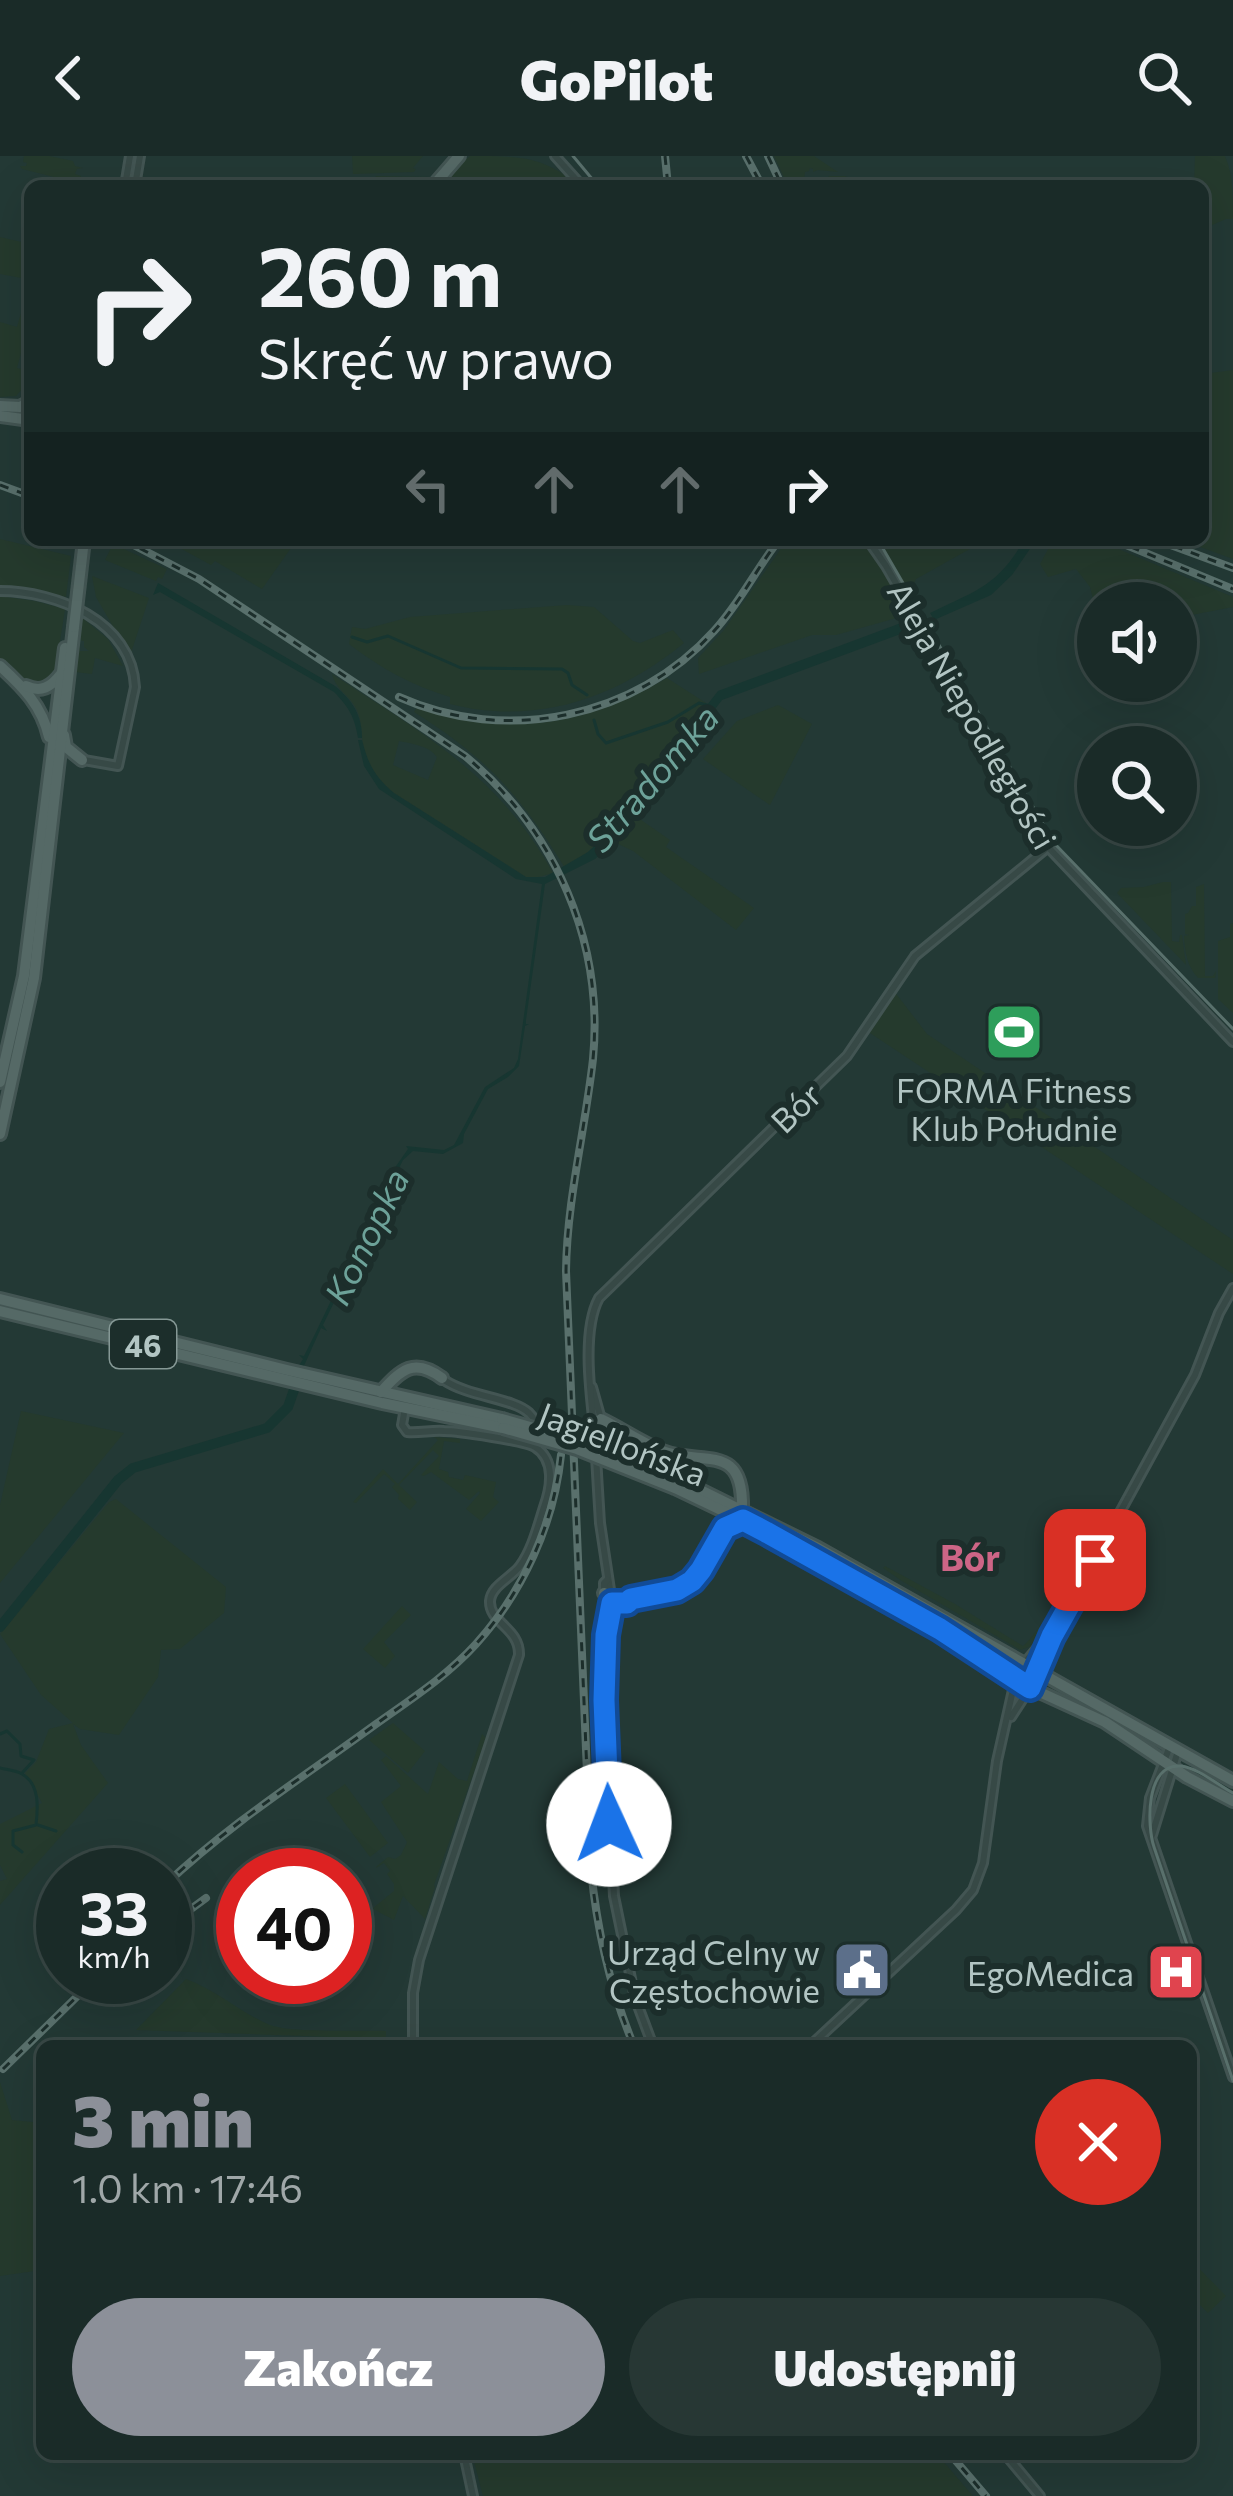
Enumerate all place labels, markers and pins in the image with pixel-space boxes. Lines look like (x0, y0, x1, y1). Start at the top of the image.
sports icon: FORMA Fitness Klub Południe (983, 1001, 1045, 1063)
place label: FORMA Fitness Klub Południe (896, 1069, 1132, 1148)
pin (1044, 1509, 1146, 1611)
place label: Urząd Celny w Częstochowie (607, 1931, 820, 2010)
public building icon: Urząd Celny w Częstochowie (831, 1939, 893, 2001)
hospital icon: EgoMedica (1145, 1941, 1207, 2003)
place label: EgoMedica (967, 1952, 1134, 1993)

